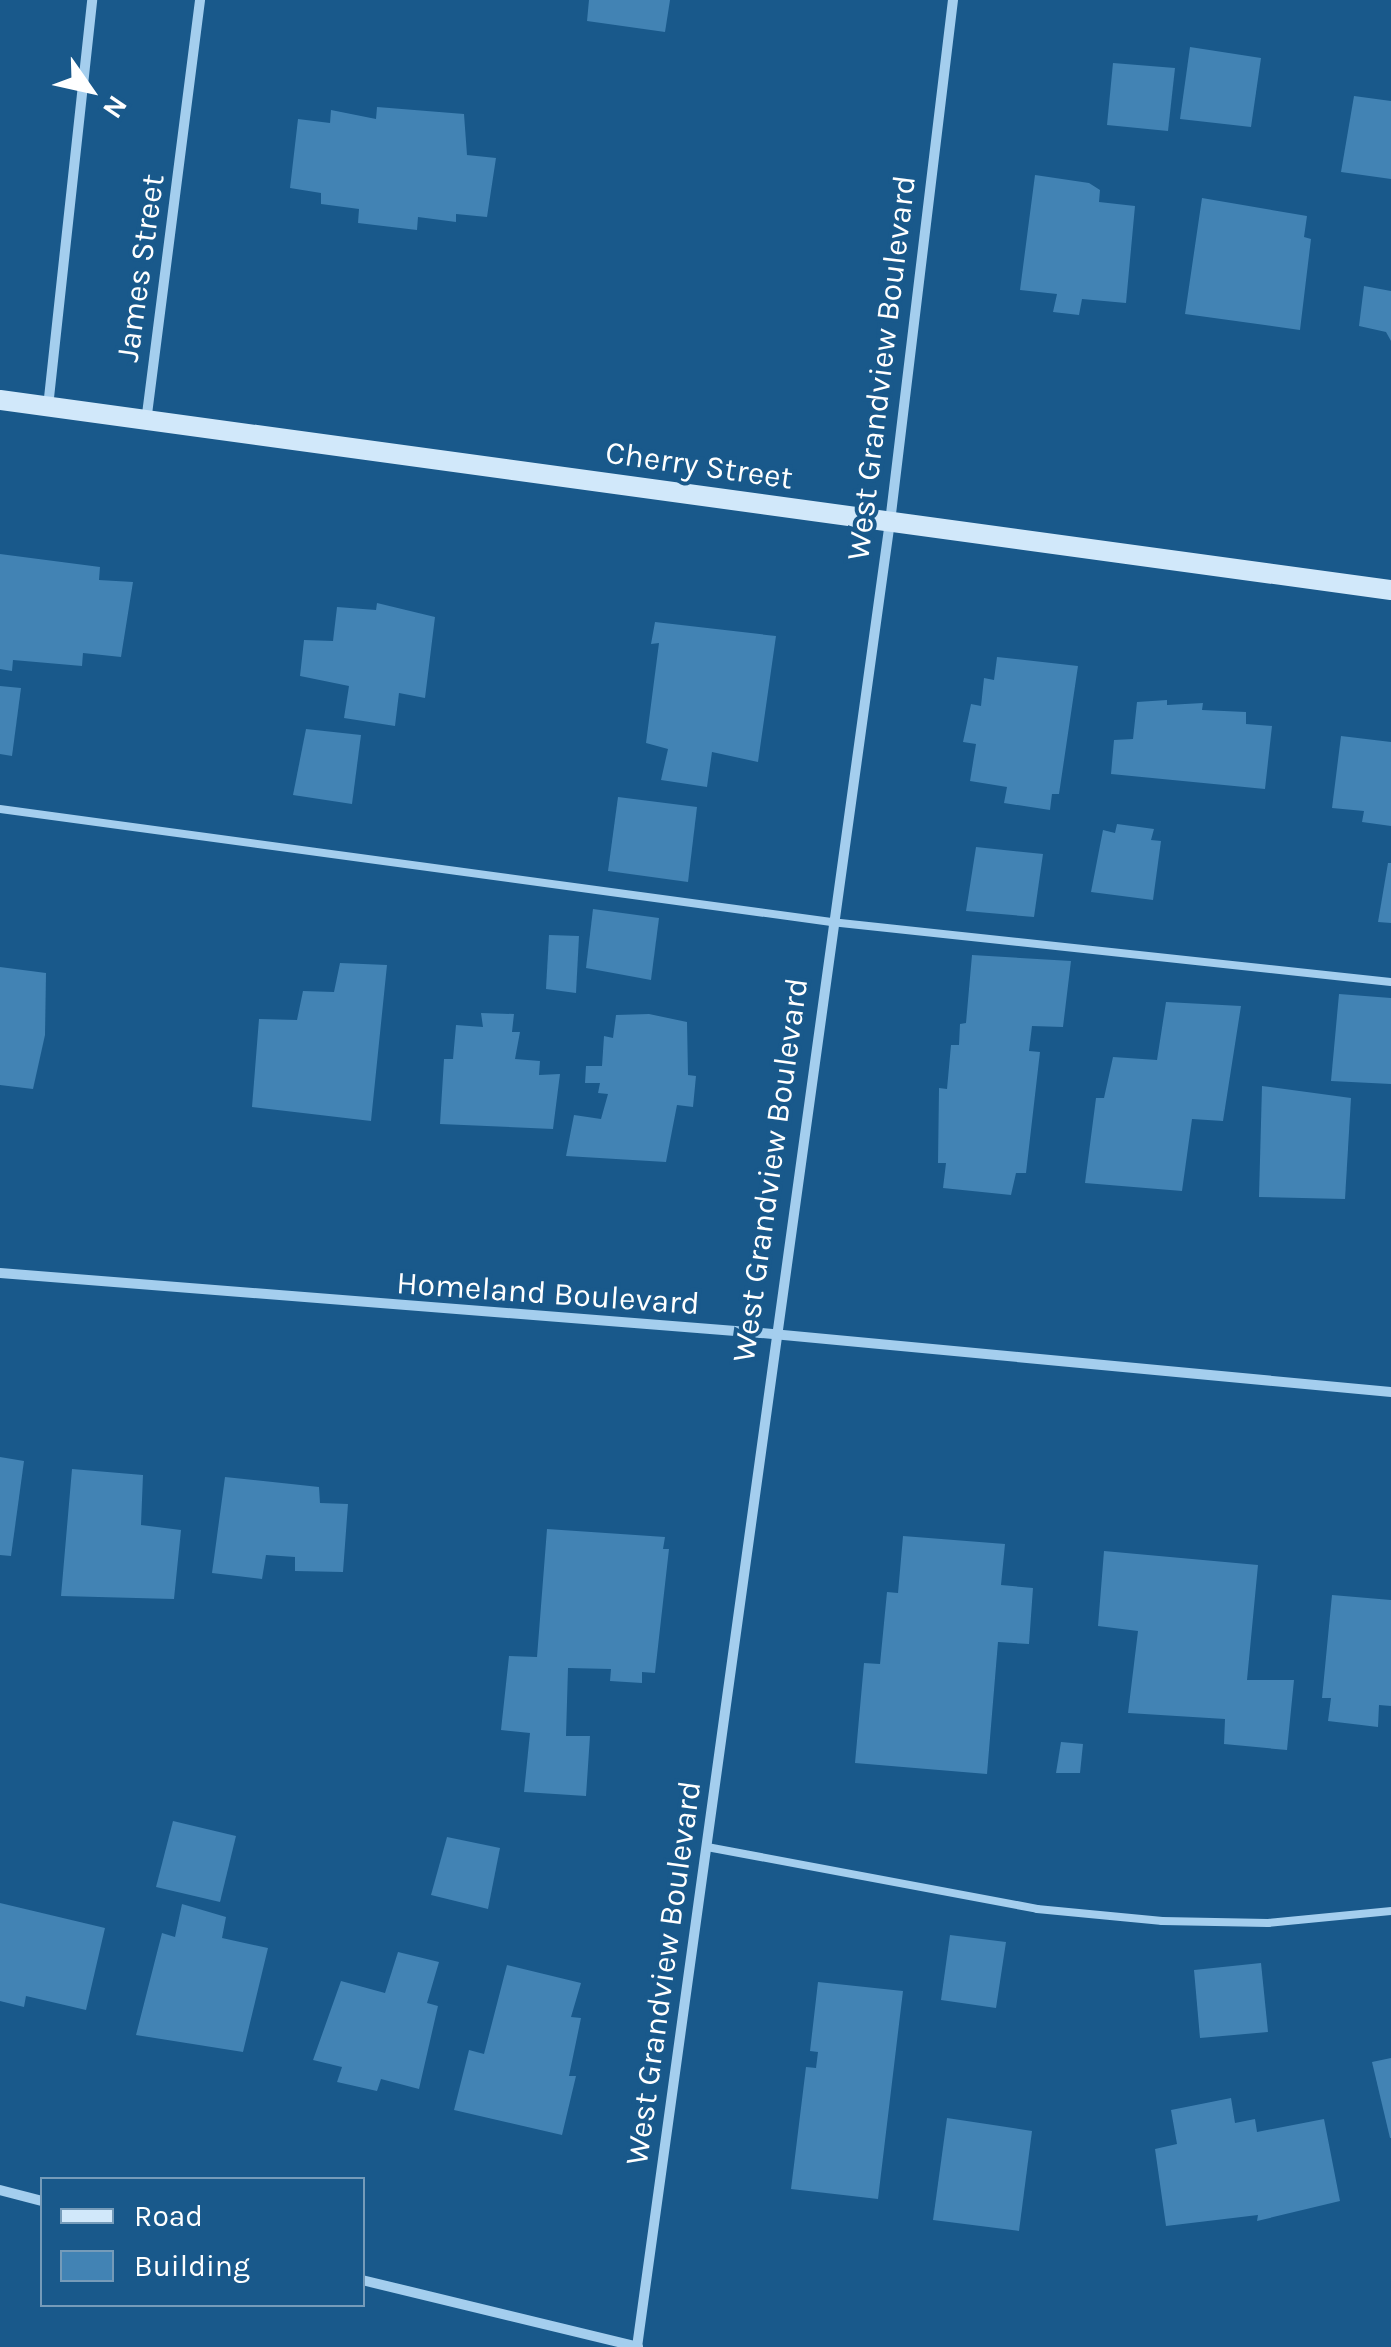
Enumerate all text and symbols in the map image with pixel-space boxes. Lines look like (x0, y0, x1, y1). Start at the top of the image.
north arrow (40, 40, 140, 140)
text: N (96, 89, 135, 125)
street label: James Street (109, 172, 173, 364)
street label: West Grandview Boulevard (839, 173, 925, 563)
street label: Cherry Street (603, 434, 795, 498)
street label: West Grandview Boulevard (725, 975, 817, 1365)
street label: Homeland Boulevard (395, 1264, 701, 1324)
street label: West Grandview Boulevard (618, 1778, 710, 2168)
legend (40, 2177, 365, 2307)
text: Road (134, 2198, 203, 2234)
text: Building (134, 2248, 250, 2284)

